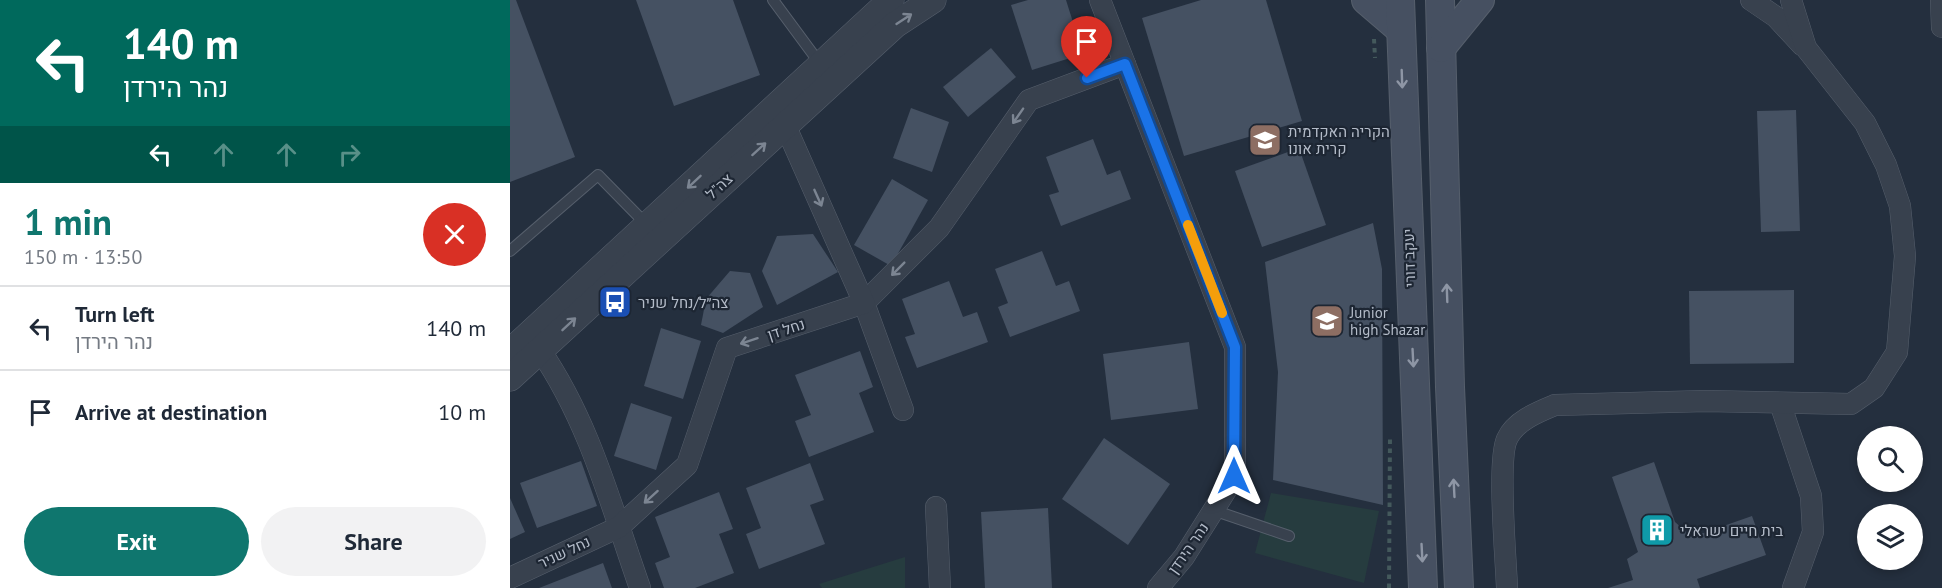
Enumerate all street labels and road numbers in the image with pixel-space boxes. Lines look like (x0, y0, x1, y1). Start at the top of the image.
street label: צה"ל (702, 169, 736, 203)
street label: יעקב דורי (1398, 228, 1420, 288)
street label: נחל דן (765, 314, 807, 344)
street label: נהר הירדן (1163, 519, 1213, 577)
street label: נחל שניר (535, 532, 593, 572)

